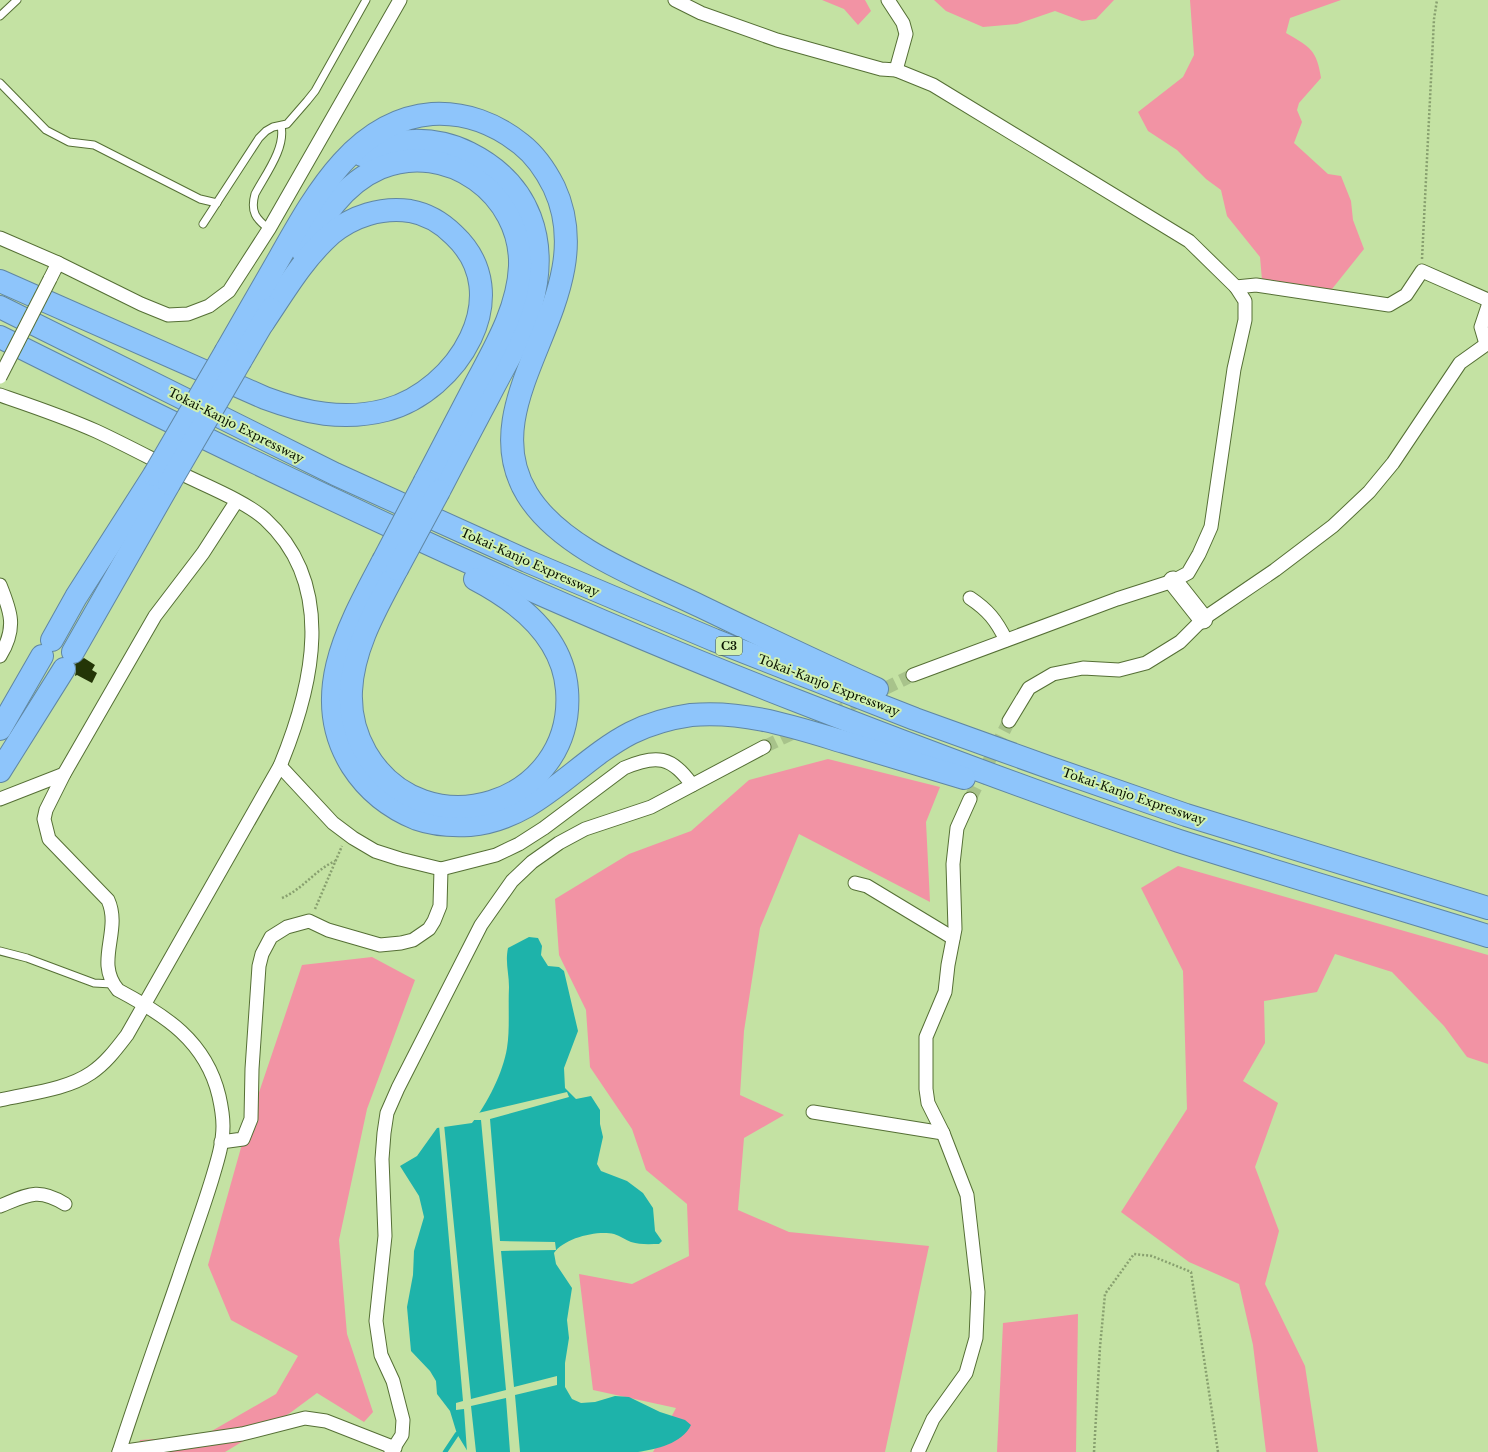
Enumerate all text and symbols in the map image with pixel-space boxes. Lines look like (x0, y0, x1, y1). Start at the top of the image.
street label: Tokai-Kanjo Expressway (166, 384, 307, 466)
street label: Tokai-Kanjo Expressway (458, 525, 602, 600)
road number: C3 (716, 637, 742, 655)
street label: Tokai-Kanjo Expressway (756, 651, 902, 719)
street label: Tokai-Kanjo Expressway (1060, 764, 1208, 828)

